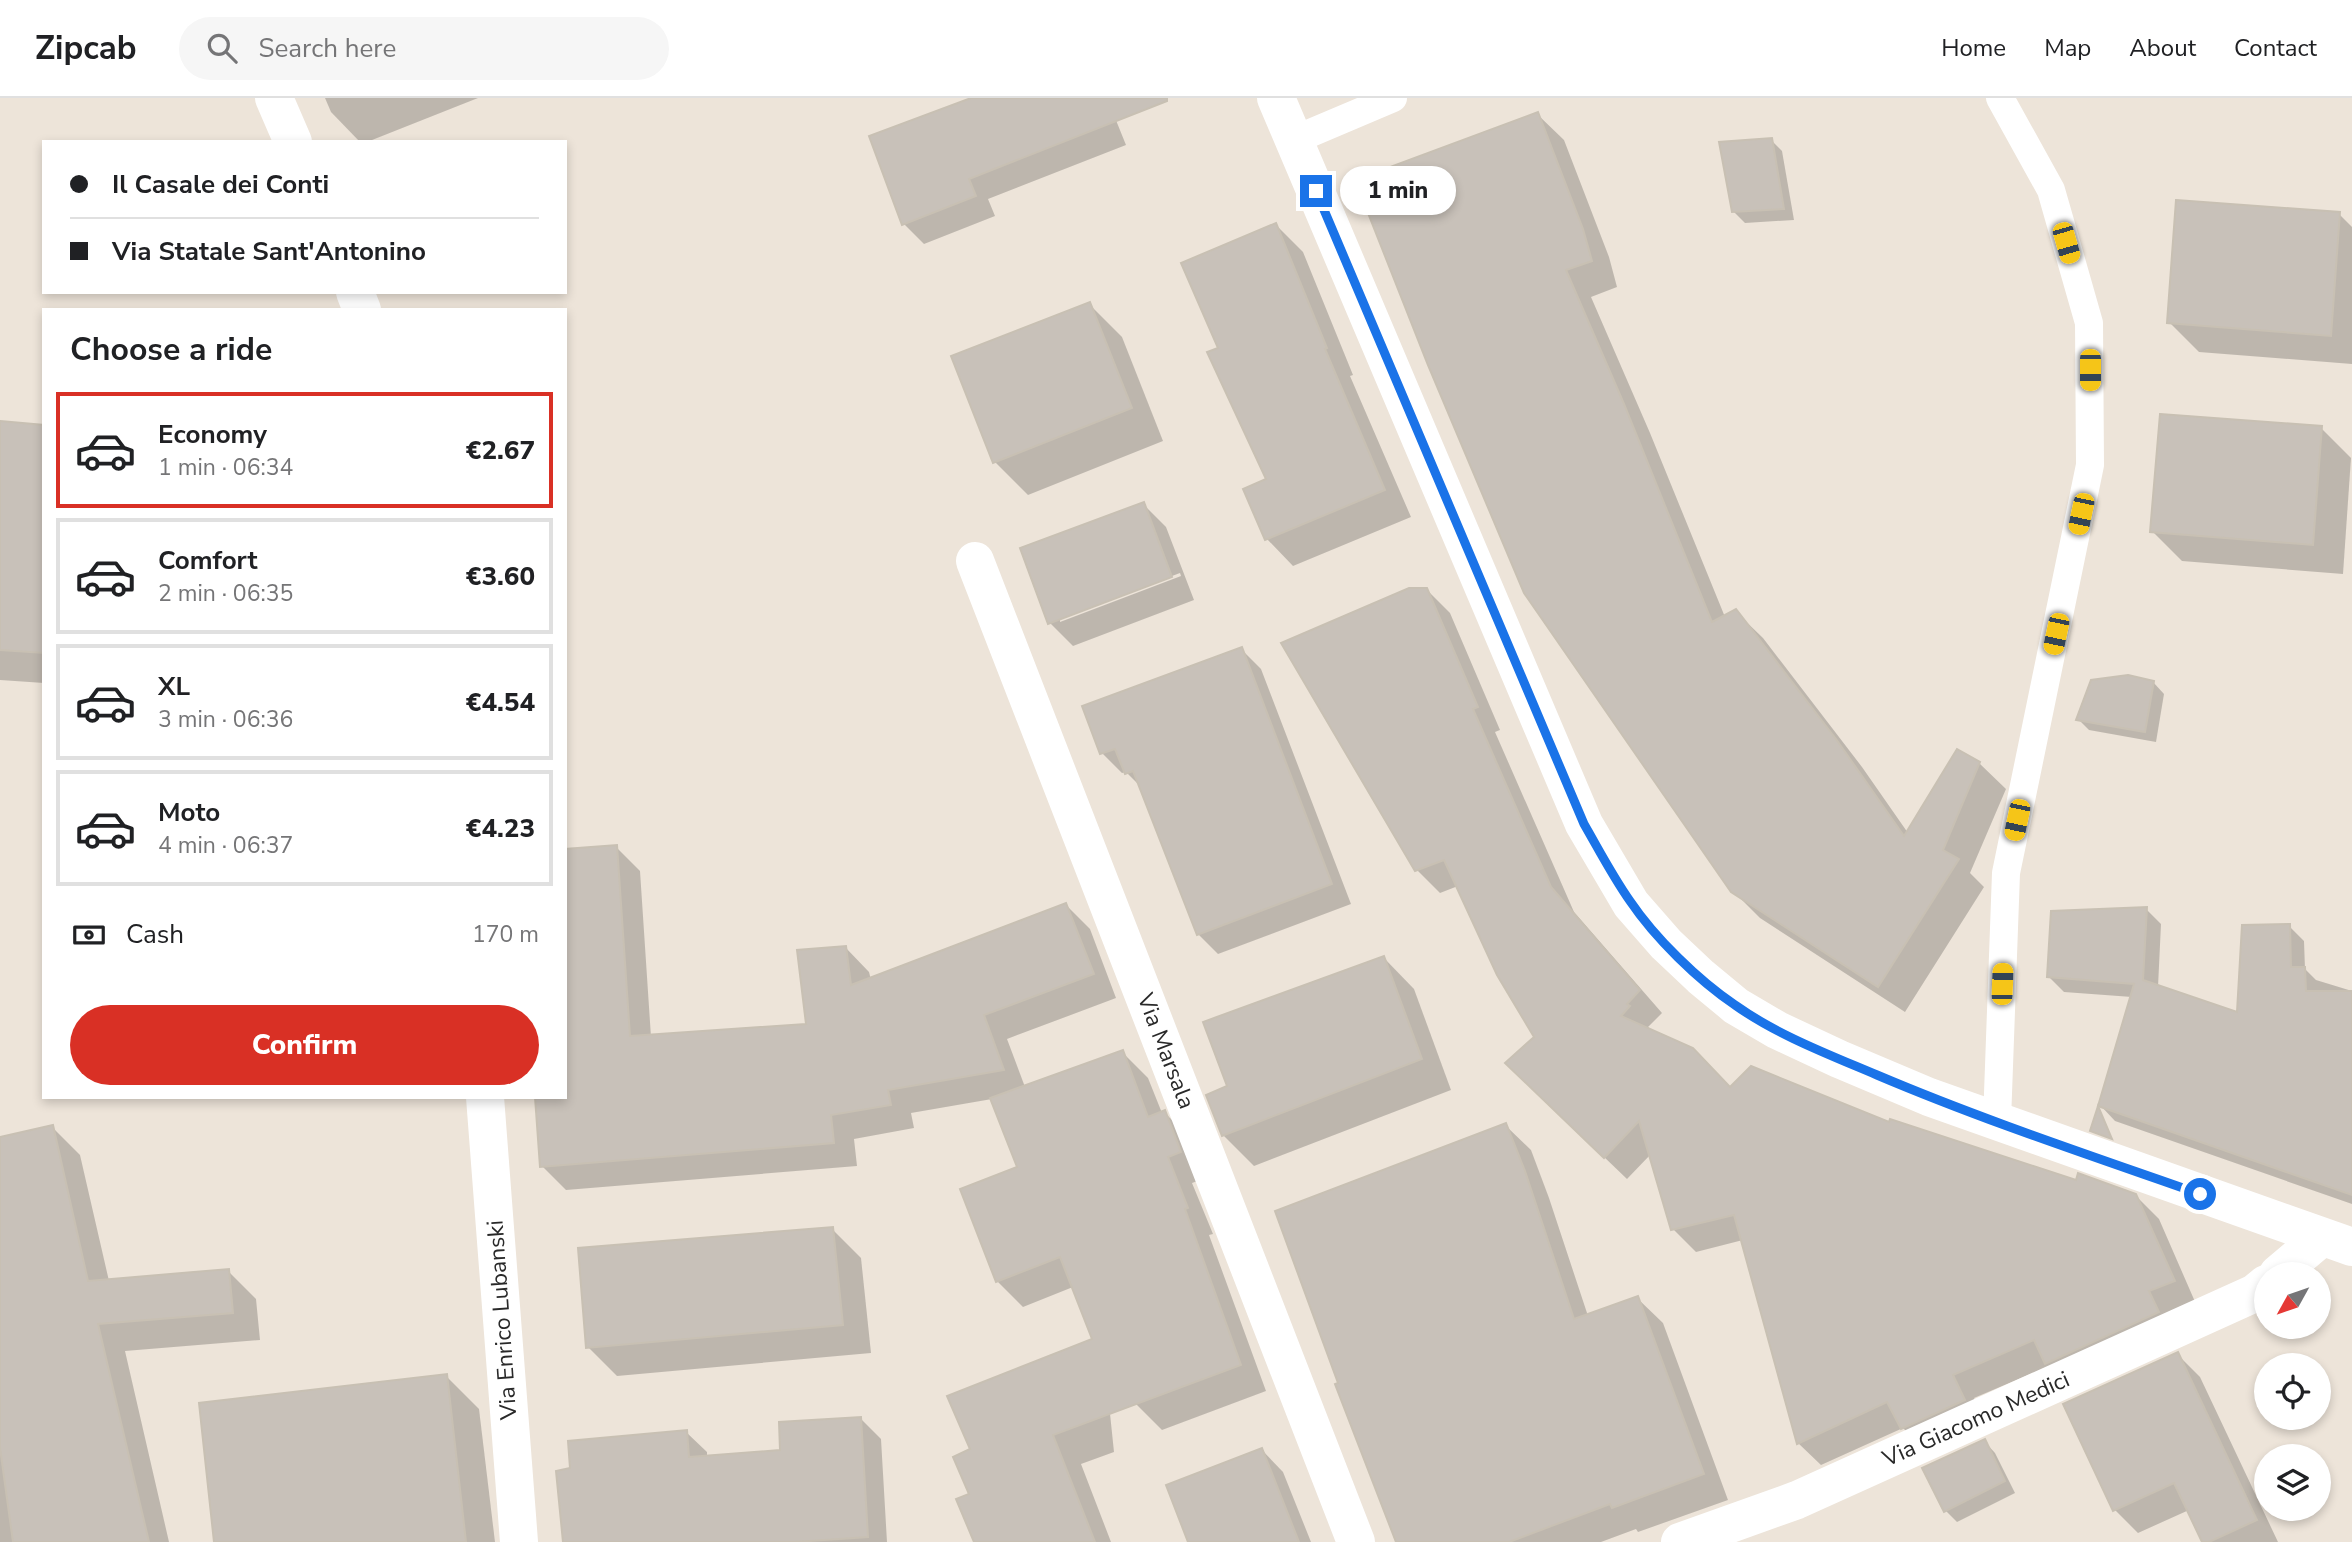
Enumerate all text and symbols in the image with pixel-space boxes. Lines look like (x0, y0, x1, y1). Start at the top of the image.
search box (179, 17, 669, 80)
text: Zipcab (35, 26, 137, 71)
icon: search (203, 29, 241, 67)
text: Search here (259, 31, 396, 66)
text: Home (1941, 32, 2006, 64)
text: Map (2044, 32, 2091, 64)
text: About (2129, 32, 2196, 64)
text: Contact (2234, 32, 2317, 64)
callout: 1 min (1340, 166, 1456, 216)
text: Il Casale dei Conti (112, 167, 329, 202)
route end (1300, 175, 1332, 207)
text: 1 min (1368, 175, 1428, 206)
car (2051, 220, 2082, 266)
text: Via Statale Sant'Antonino (112, 234, 426, 269)
text: Choose a ride (70, 328, 272, 371)
car (2080, 349, 2101, 391)
text: Economy (158, 417, 267, 452)
icon: car (74, 419, 137, 482)
text: €2.67 (466, 433, 535, 468)
text: 1 min · 06:34 (158, 452, 293, 483)
car (2067, 491, 2096, 537)
text: Comfort (158, 543, 258, 578)
icon: car (74, 545, 137, 608)
text: €3.60 (466, 559, 535, 594)
text: 2 min · 06:35 (158, 578, 293, 609)
car (2042, 611, 2071, 657)
text: XL (158, 669, 190, 704)
icon: car (74, 671, 137, 734)
text: €4.54 (466, 685, 535, 720)
text: 3 min · 06:36 (158, 704, 293, 735)
text: Moto (158, 795, 220, 830)
icon: car (74, 797, 137, 860)
car (2003, 797, 2032, 843)
text: €4.23 (466, 811, 535, 846)
text: 4 min · 06:37 (158, 830, 293, 861)
icon: cash (70, 916, 108, 954)
text: Cash (126, 917, 184, 952)
text: 170 m (472, 919, 539, 950)
car (1991, 963, 2014, 1005)
street label: Via Marsala (1129, 988, 1202, 1113)
button: Confirm (70, 1005, 539, 1085)
route start (2184, 1178, 2216, 1210)
street label: Via Enrico Lubanski (480, 1219, 525, 1422)
north arrow (2254, 1262, 2331, 1339)
map controls (2254, 1262, 2331, 1521)
button: locate (2254, 1353, 2331, 1430)
street label: Via Giacomo Medici (1877, 1364, 2074, 1475)
button: layers (2254, 1444, 2331, 1521)

